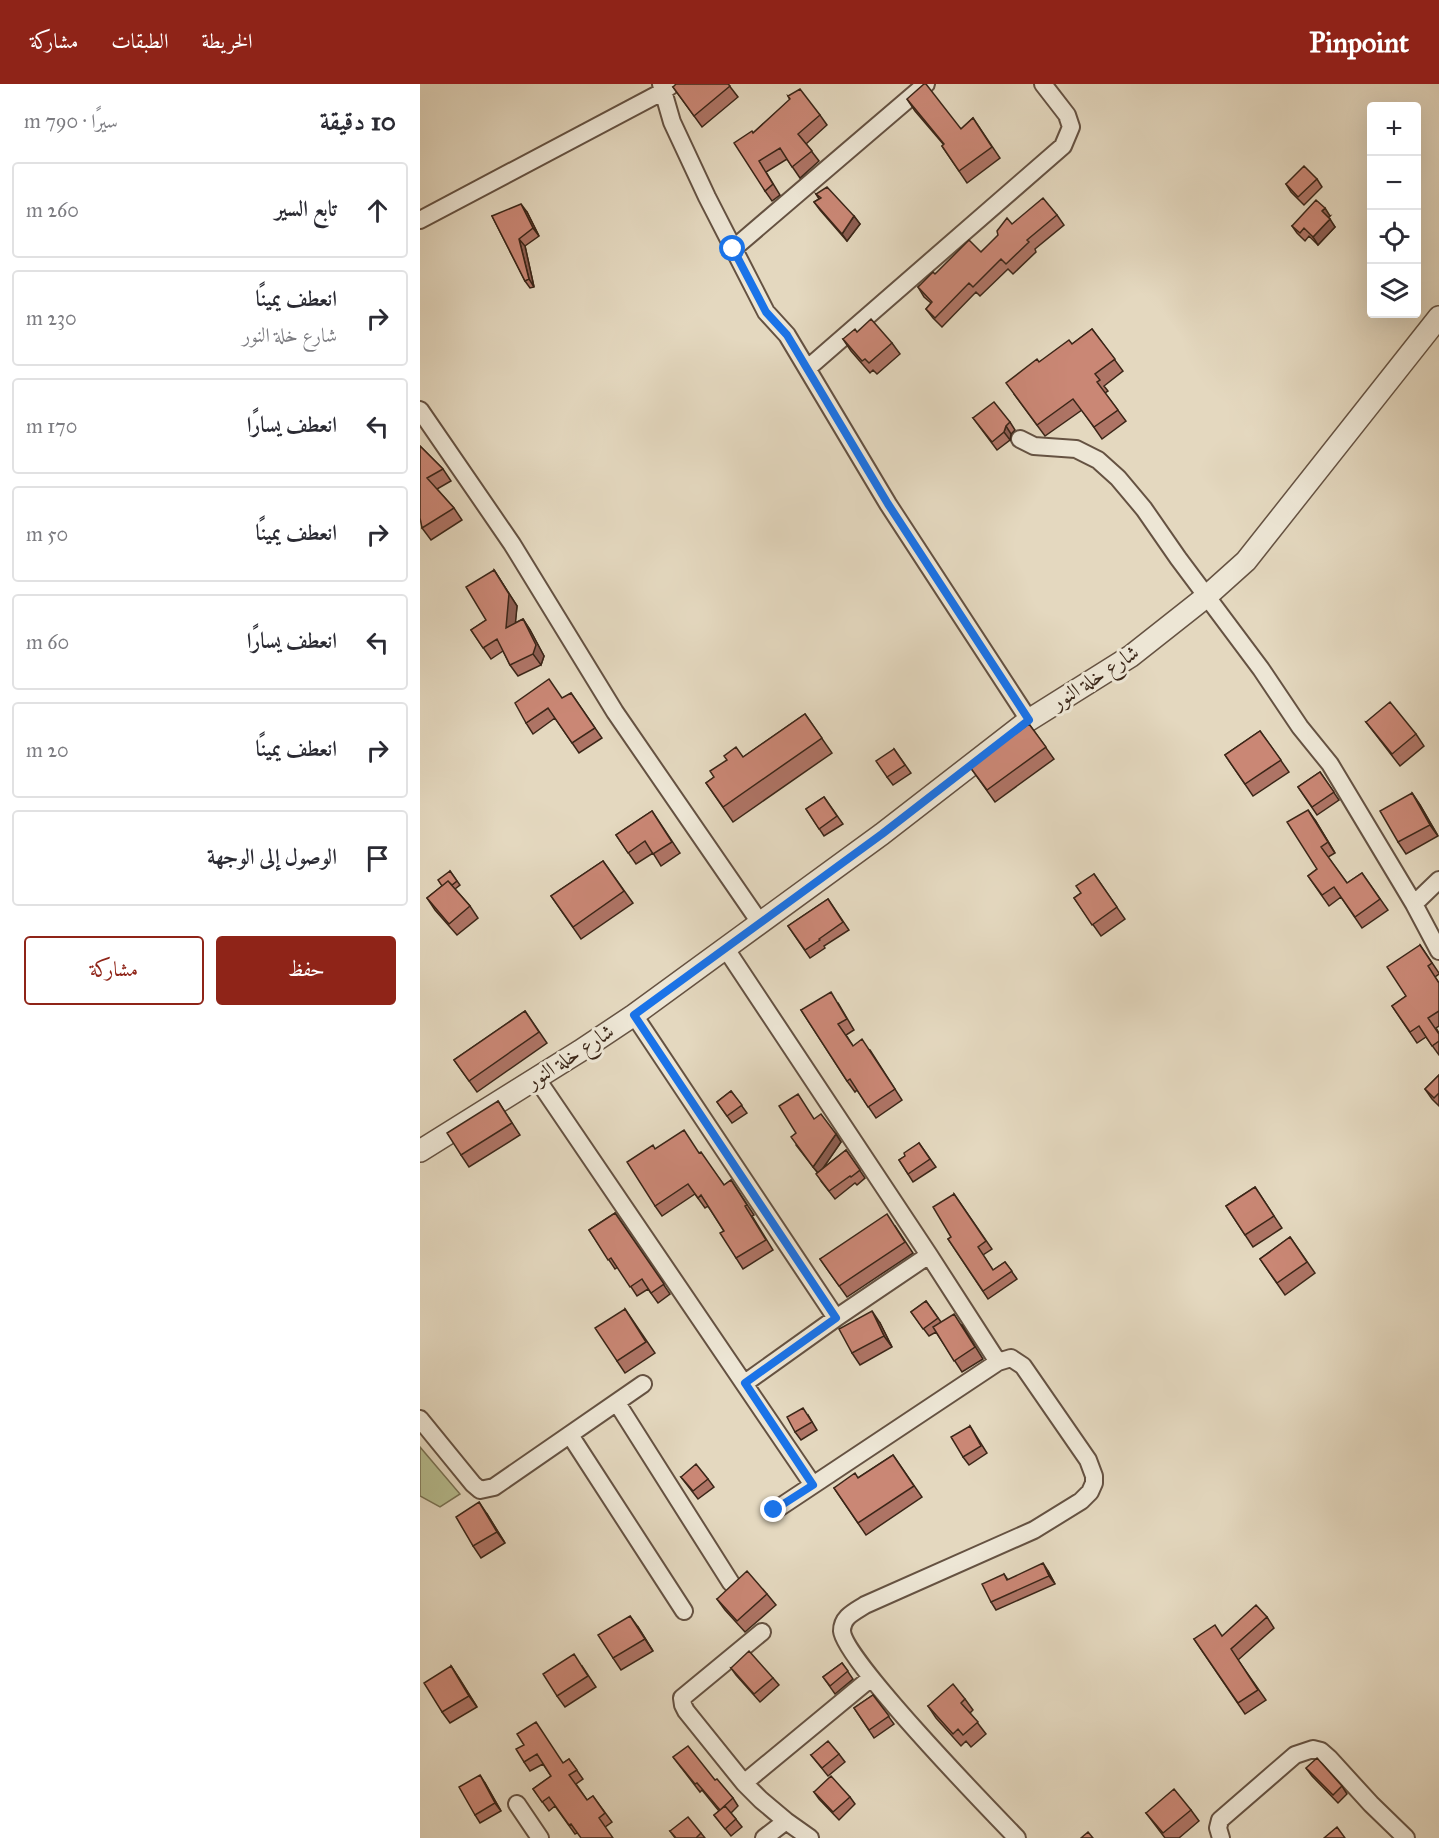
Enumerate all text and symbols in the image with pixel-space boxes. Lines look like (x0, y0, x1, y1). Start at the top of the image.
text: Pinpoint (1309, 25, 1409, 60)
text: مشاركة (30, 28, 78, 54)
text: الطبقات (111, 28, 168, 54)
text: الخريطة (201, 28, 253, 54)
map controls (1367, 102, 1421, 318)
button: + (1367, 102, 1421, 156)
text: 10 دقيقة (320, 105, 396, 137)
text: سيرًا · 790 m (24, 109, 118, 133)
button: − (1367, 156, 1421, 210)
icon: ahead (361, 194, 394, 227)
text: تابع السير (275, 195, 337, 222)
text: 260 m (26, 198, 79, 222)
button: locate (1367, 210, 1421, 264)
route start (719, 235, 745, 261)
button: layers (1367, 264, 1421, 318)
text: انعطف يمينًا (256, 285, 337, 312)
icon: right (361, 302, 394, 335)
text: 230 m (26, 306, 77, 330)
text: شارع خلة النور (242, 323, 337, 347)
icon: left (361, 410, 394, 443)
text: انعطف يسارًا (247, 411, 337, 438)
text: 170 m (26, 414, 77, 438)
icon: right (361, 518, 394, 551)
text: انعطف يمينًا (256, 519, 337, 546)
text: 50 m (26, 522, 68, 546)
icon: left (361, 626, 394, 659)
text: انعطف يسارًا (247, 627, 337, 654)
text: 60 m (26, 630, 69, 654)
street label: شارع خلة النور (1044, 639, 1147, 720)
icon: right (361, 734, 394, 767)
text: انعطف يمينًا (256, 735, 337, 762)
text: 20 m (26, 738, 69, 762)
icon: arrive (361, 842, 394, 875)
text: الوصول إلى الوجهة (207, 843, 337, 870)
button: مشاركة (24, 936, 204, 1005)
button: حفظ (216, 936, 396, 1005)
street label: شارع خلة النور (519, 1018, 622, 1099)
route end (760, 1496, 786, 1522)

